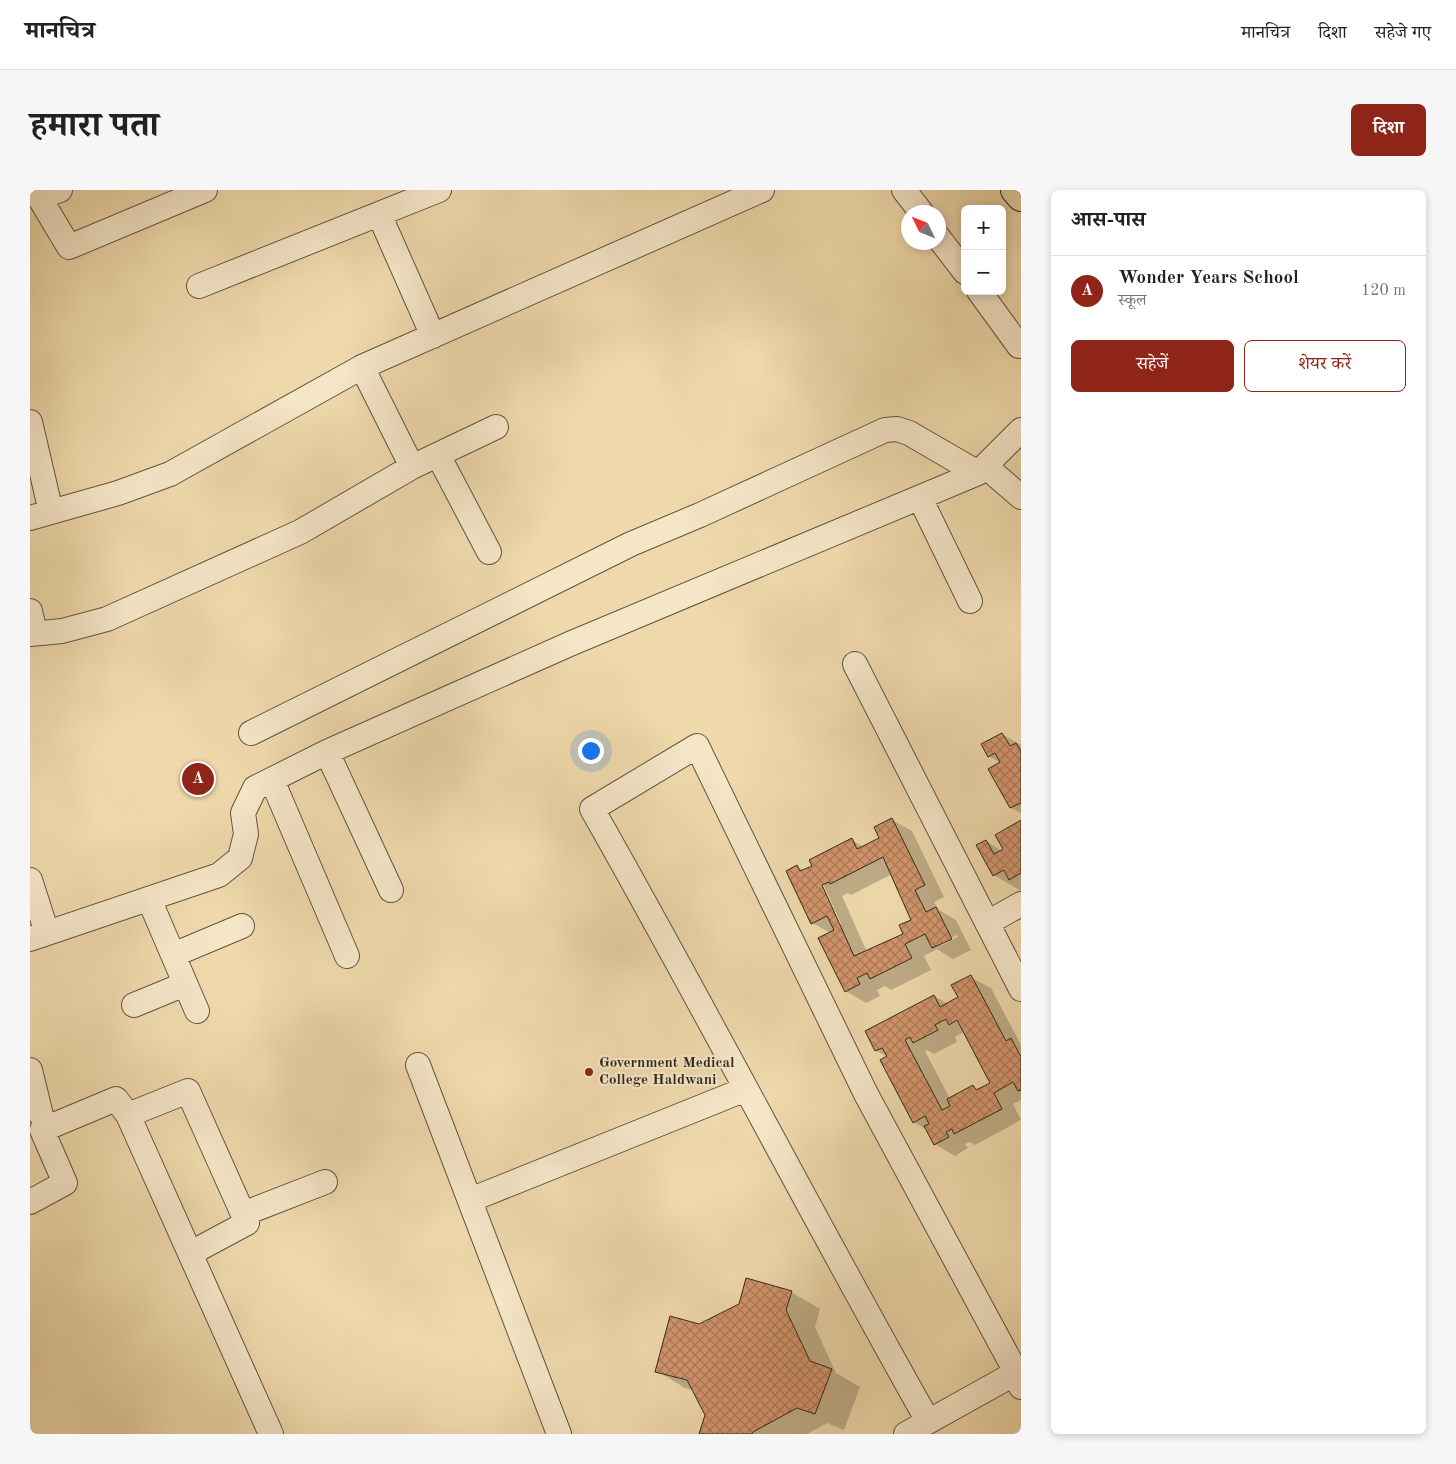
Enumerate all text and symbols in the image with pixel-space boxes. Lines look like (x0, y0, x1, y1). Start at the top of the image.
text: मानचित्र (25, 20, 95, 44)
text: मानचित्र (1241, 24, 1290, 42)
text: दिशा (1318, 24, 1347, 42)
text: सहेजे गए (1375, 24, 1431, 42)
button: दिशा (1351, 104, 1426, 156)
text: हमारा पता (30, 109, 159, 144)
north arrow (901, 205, 946, 250)
map controls (961, 205, 1006, 295)
button: + (961, 205, 1006, 250)
text: आस-पास (1071, 210, 1146, 231)
button: − (961, 250, 1006, 295)
text: Wonder Years School (1118, 269, 1299, 288)
text: A (1081, 283, 1093, 299)
text: 120 m (1361, 283, 1406, 299)
text: स्कूल (1118, 293, 1147, 309)
button: सहेजें (1071, 340, 1234, 392)
button: शेयर करें (1244, 340, 1406, 392)
your location (578, 738, 604, 764)
pin: A (182, 760, 214, 798)
place label: Government Medical College Haldwani (599, 1056, 735, 1088)
marker: Government Medical College Haldwani (583, 1066, 595, 1078)

